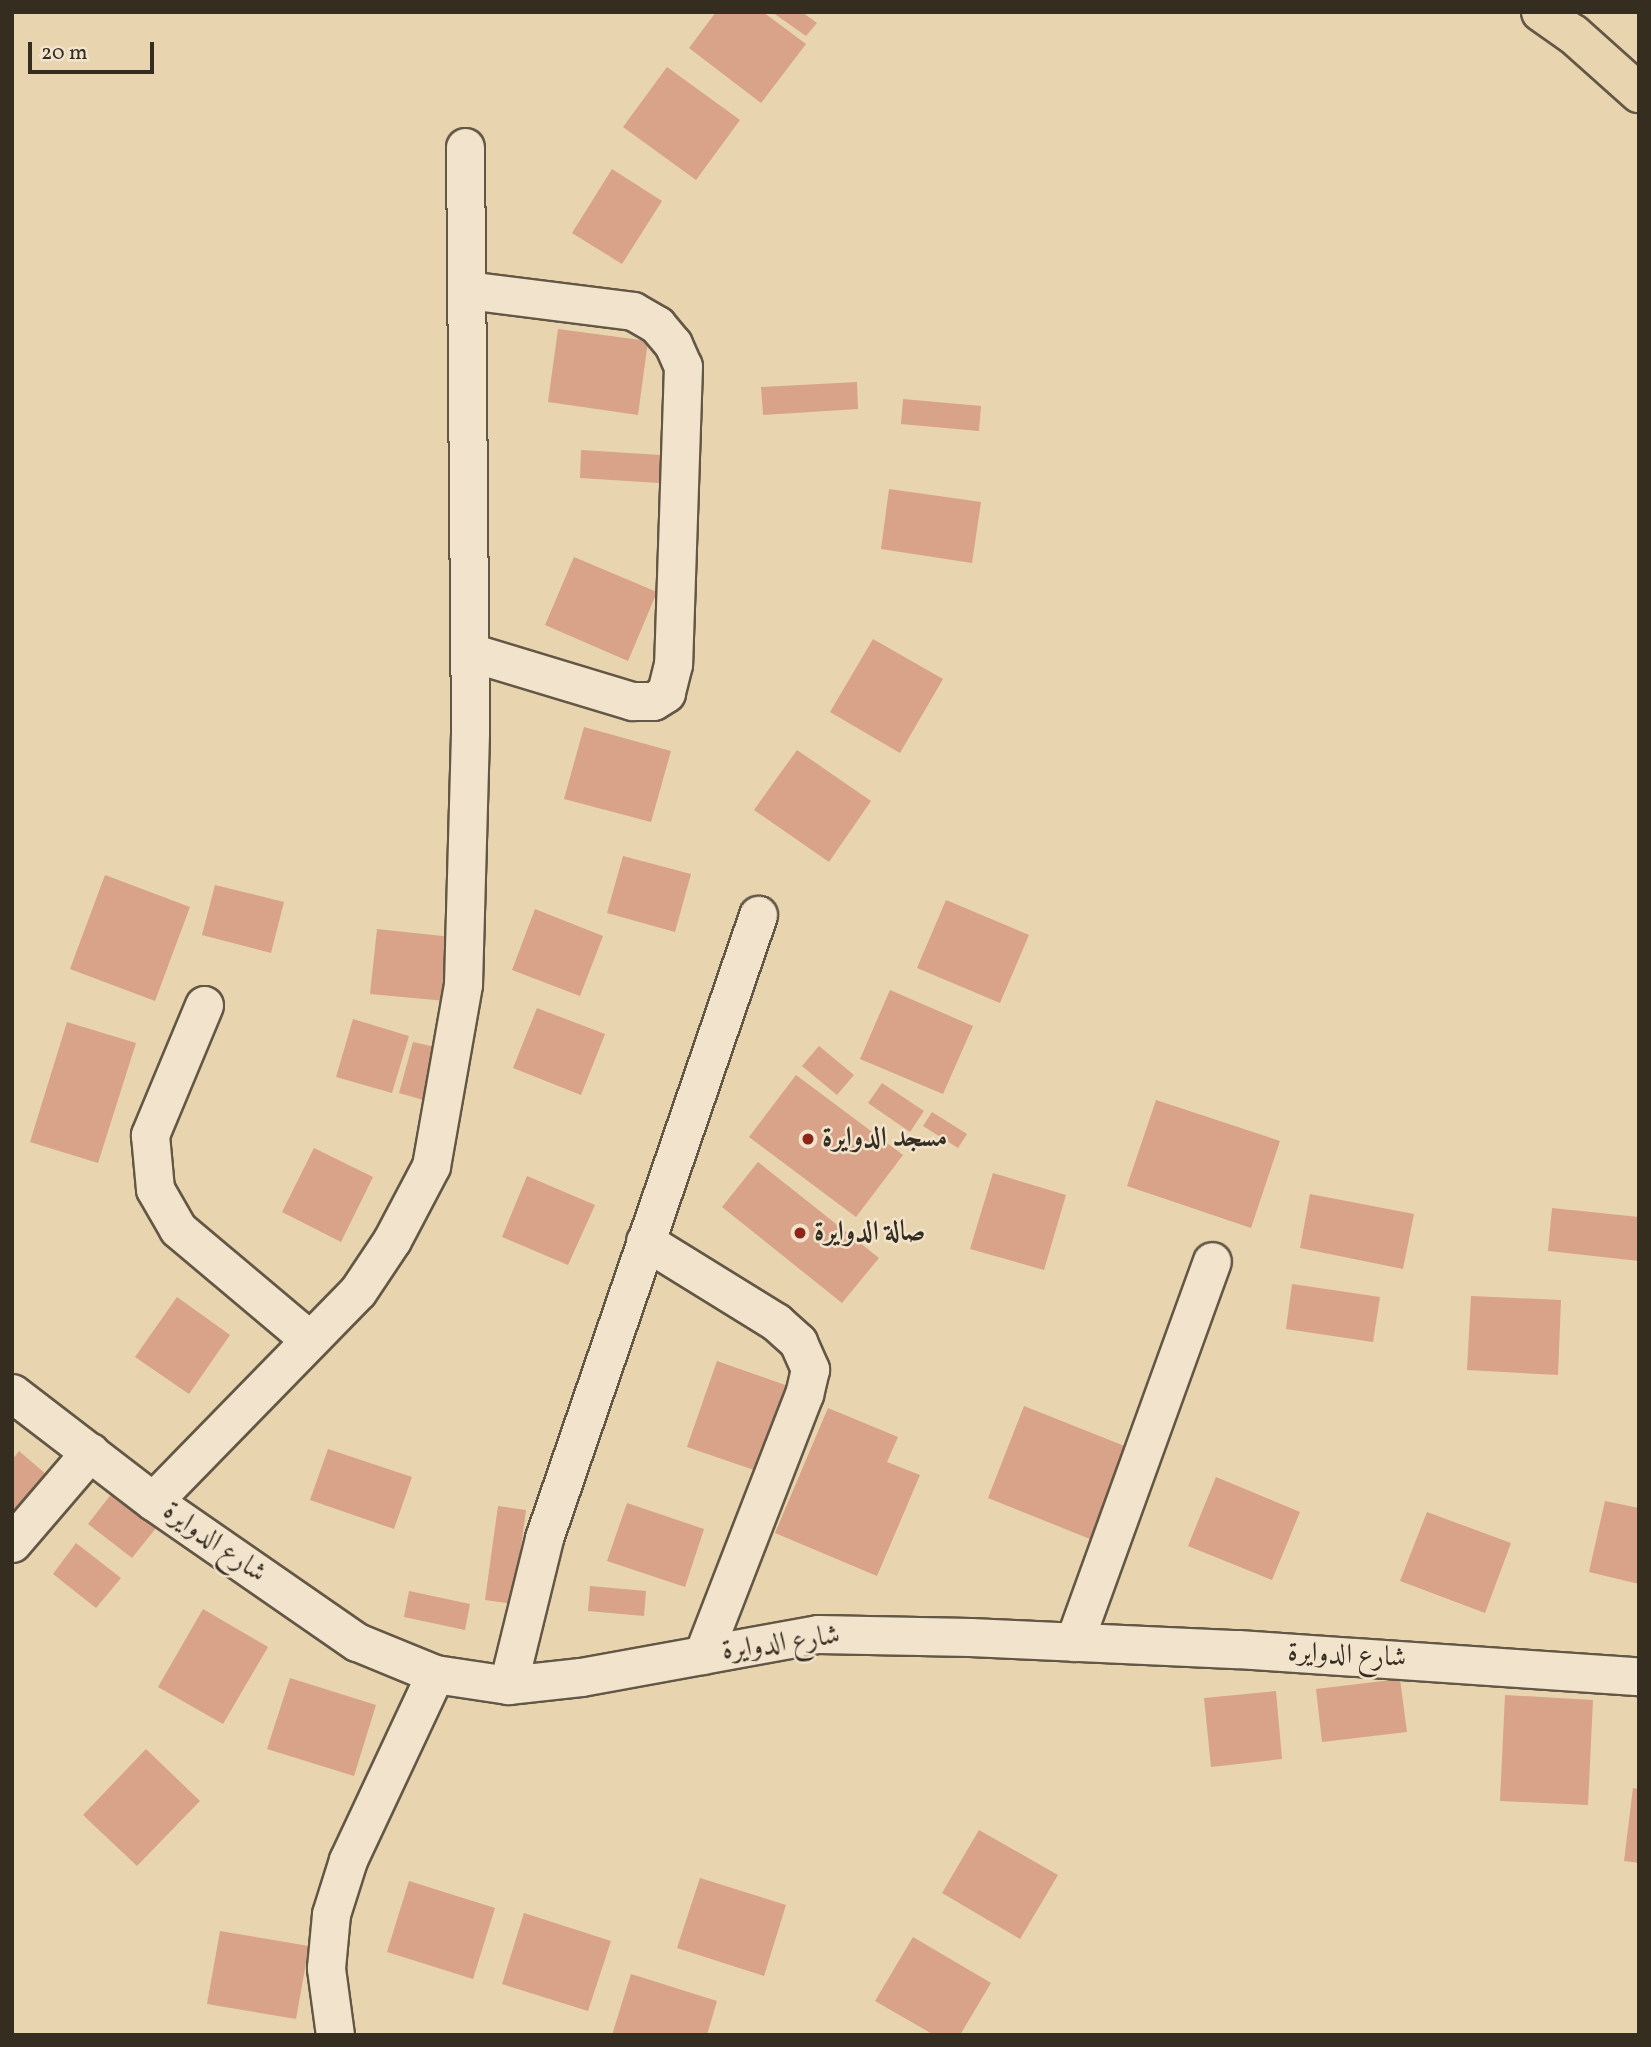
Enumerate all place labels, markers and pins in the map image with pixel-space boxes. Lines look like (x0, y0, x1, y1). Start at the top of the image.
place label: مسجد الدوايرة (822, 1122, 947, 1156)
marker: مسجد الدوايرة (800, 1131, 816, 1147)
place label: صالة الدوايرة (814, 1216, 926, 1250)
marker: صالة الدوايرة (792, 1225, 808, 1241)

